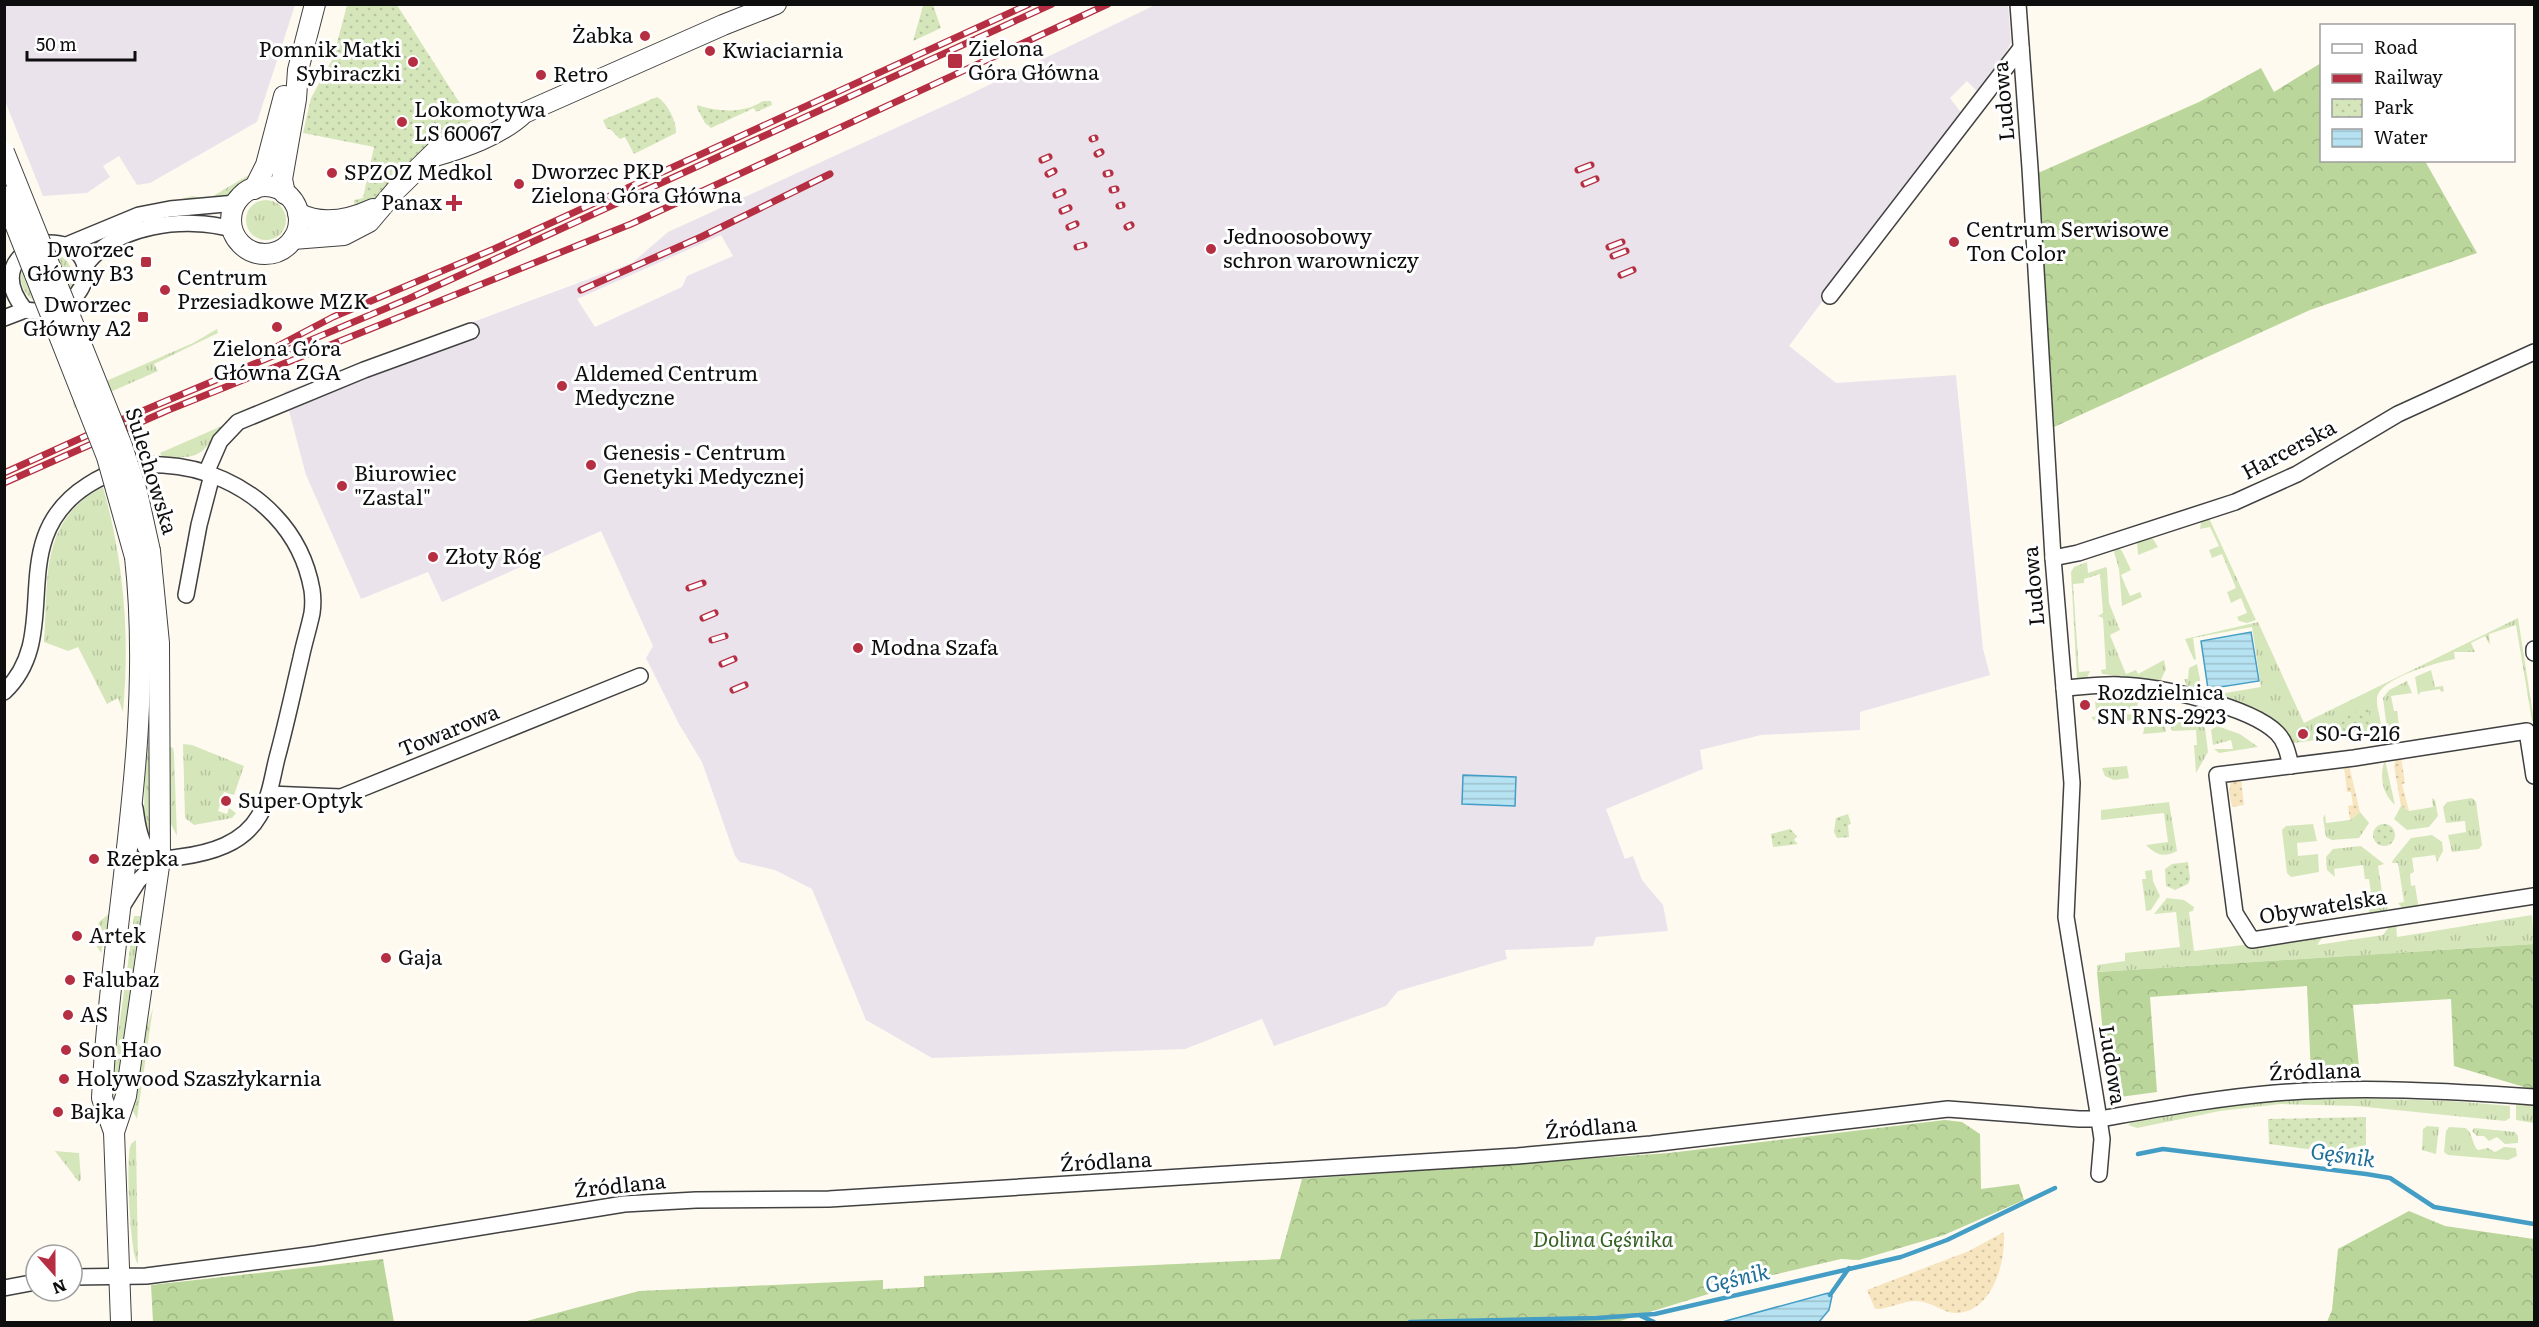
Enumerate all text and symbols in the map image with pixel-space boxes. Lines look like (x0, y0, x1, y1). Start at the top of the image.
place label: Żabka (572, 18, 634, 49)
scale bar (27, 24, 135, 62)
legend (2320, 24, 2515, 162)
marker: Żabka (638, 29, 652, 43)
text: 50 m (36, 30, 77, 57)
place label: Zielona Góra Główna (968, 31, 1100, 86)
place label: Pomnik Matki Sybiraczki (259, 32, 401, 87)
place label: Kwiaciarnia (722, 33, 844, 64)
text: Road (2374, 33, 2418, 60)
marker: Kwiaciarnia (703, 44, 717, 58)
marker: Zielona Góra Główna (946, 52, 964, 70)
marker: Pomnik Matki Sybiraczki (406, 55, 420, 69)
place label: Retro (553, 57, 608, 88)
street label: Ludowa (1983, 59, 2020, 143)
text: Railway (2374, 63, 2443, 90)
marker: Retro (534, 68, 548, 82)
place label: Lokomotywa LS 60067 (414, 92, 547, 147)
text: Park (2374, 93, 2415, 120)
marker: Lokomotywa LS 60067 (395, 115, 409, 129)
text: Water (2374, 123, 2428, 150)
place label: Dworzec PKP Zielona Góra Główna (531, 154, 743, 209)
place label: SPZOZ Medkol (344, 155, 493, 186)
marker: SPZOZ Medkol (325, 166, 339, 180)
marker: Dworzec PKP Zielona Góra Główna (512, 177, 526, 191)
place label: Panax (381, 185, 442, 216)
marker: Panax (447, 196, 461, 210)
place label: Centrum Serwisowe Ton Color (1966, 212, 2169, 267)
place label: Jednoosobowy schron warowniczy (1223, 219, 1420, 274)
place label: Dworzec Główny B3 (27, 232, 134, 287)
marker: Centrum Serwisowe Ton Color (1947, 235, 1961, 249)
marker: Jednoosobowy schron warowniczy (1204, 242, 1218, 256)
marker: Dworzec Główny B3 (139, 255, 153, 269)
place label: Centrum Przesiadkowe MZK (177, 260, 369, 315)
marker: Centrum Przesiadkowe MZK (158, 283, 172, 297)
place label: Dworzec Główny A2 (23, 287, 131, 342)
marker: Dworzec Główny A2 (136, 310, 150, 324)
marker: Zielona Góra Główna ZGA (270, 320, 284, 334)
place label: Zielona Góra Główna ZGA (213, 331, 342, 386)
place label: Aldemed Centrum Medyczne (574, 356, 758, 411)
marker: Aldemed Centrum Medyczne (555, 379, 569, 393)
street label: Sulechowska (119, 403, 188, 538)
street label: Harcerska (2235, 410, 2341, 486)
place label: Genesis - Centrum Genetyki Medycznej (603, 435, 805, 490)
place label: Biurowiec "Zastal" (354, 456, 456, 511)
marker: Genesis - Centrum Genetyki Medycznej (584, 458, 598, 472)
marker: Biurowiec "Zastal" (335, 479, 349, 493)
place label: Złoty Róg (445, 539, 541, 570)
street label: Ludowa (2013, 544, 2050, 628)
marker: Złoty Róg (426, 550, 440, 564)
place label: Modna Szafa (870, 630, 999, 661)
marker: Modna Szafa (851, 641, 865, 655)
place label: Rozdzielnica SN RNS-2923 (2097, 675, 2227, 730)
street label: Towarowa (393, 694, 504, 763)
marker: Rozdzielnica SN RNS-2923 (2078, 698, 2092, 712)
place label: S0-G-216 (2315, 716, 2400, 747)
marker: S0-G-216 (2296, 727, 2310, 741)
place label: Super Optyk (238, 783, 363, 814)
marker: Super Optyk (219, 794, 233, 808)
place label: Rzepka (106, 841, 179, 872)
marker: Rzepka (87, 852, 101, 866)
street label: Obywatelska (2257, 879, 2389, 930)
place label: Artek (89, 918, 146, 949)
marker: Artek (70, 929, 84, 943)
place label: Gaja (398, 940, 443, 971)
marker: Gaja (379, 951, 393, 965)
place label: Falubaz (82, 962, 159, 993)
marker: Falubaz (63, 973, 77, 987)
place label: AS (80, 997, 108, 1028)
marker: AS (61, 1008, 75, 1022)
street label: Ludowa (2093, 1023, 2136, 1107)
place label: Son Hao (78, 1032, 162, 1063)
marker: Son Hao (59, 1043, 73, 1057)
street label: Źródlana (2268, 1052, 2362, 1087)
place label: Holywood Szaszłykarnia (76, 1061, 322, 1092)
marker: Holywood Szaszłykarnia (57, 1072, 71, 1086)
place label: Bajka (70, 1094, 126, 1125)
marker: Bajka (51, 1105, 65, 1119)
street label: Źródlana (1544, 1106, 1639, 1145)
water label: Gęśnik (2309, 1133, 2378, 1174)
street label: Źródlana (1059, 1142, 1153, 1177)
street label: Źródlana (572, 1163, 668, 1204)
park label: Dolina Gęśnika (1532, 1222, 1674, 1253)
north arrow (24, 1243, 84, 1303)
water label: Gęśnik (1701, 1253, 1772, 1300)
text: N (49, 1274, 70, 1302)

